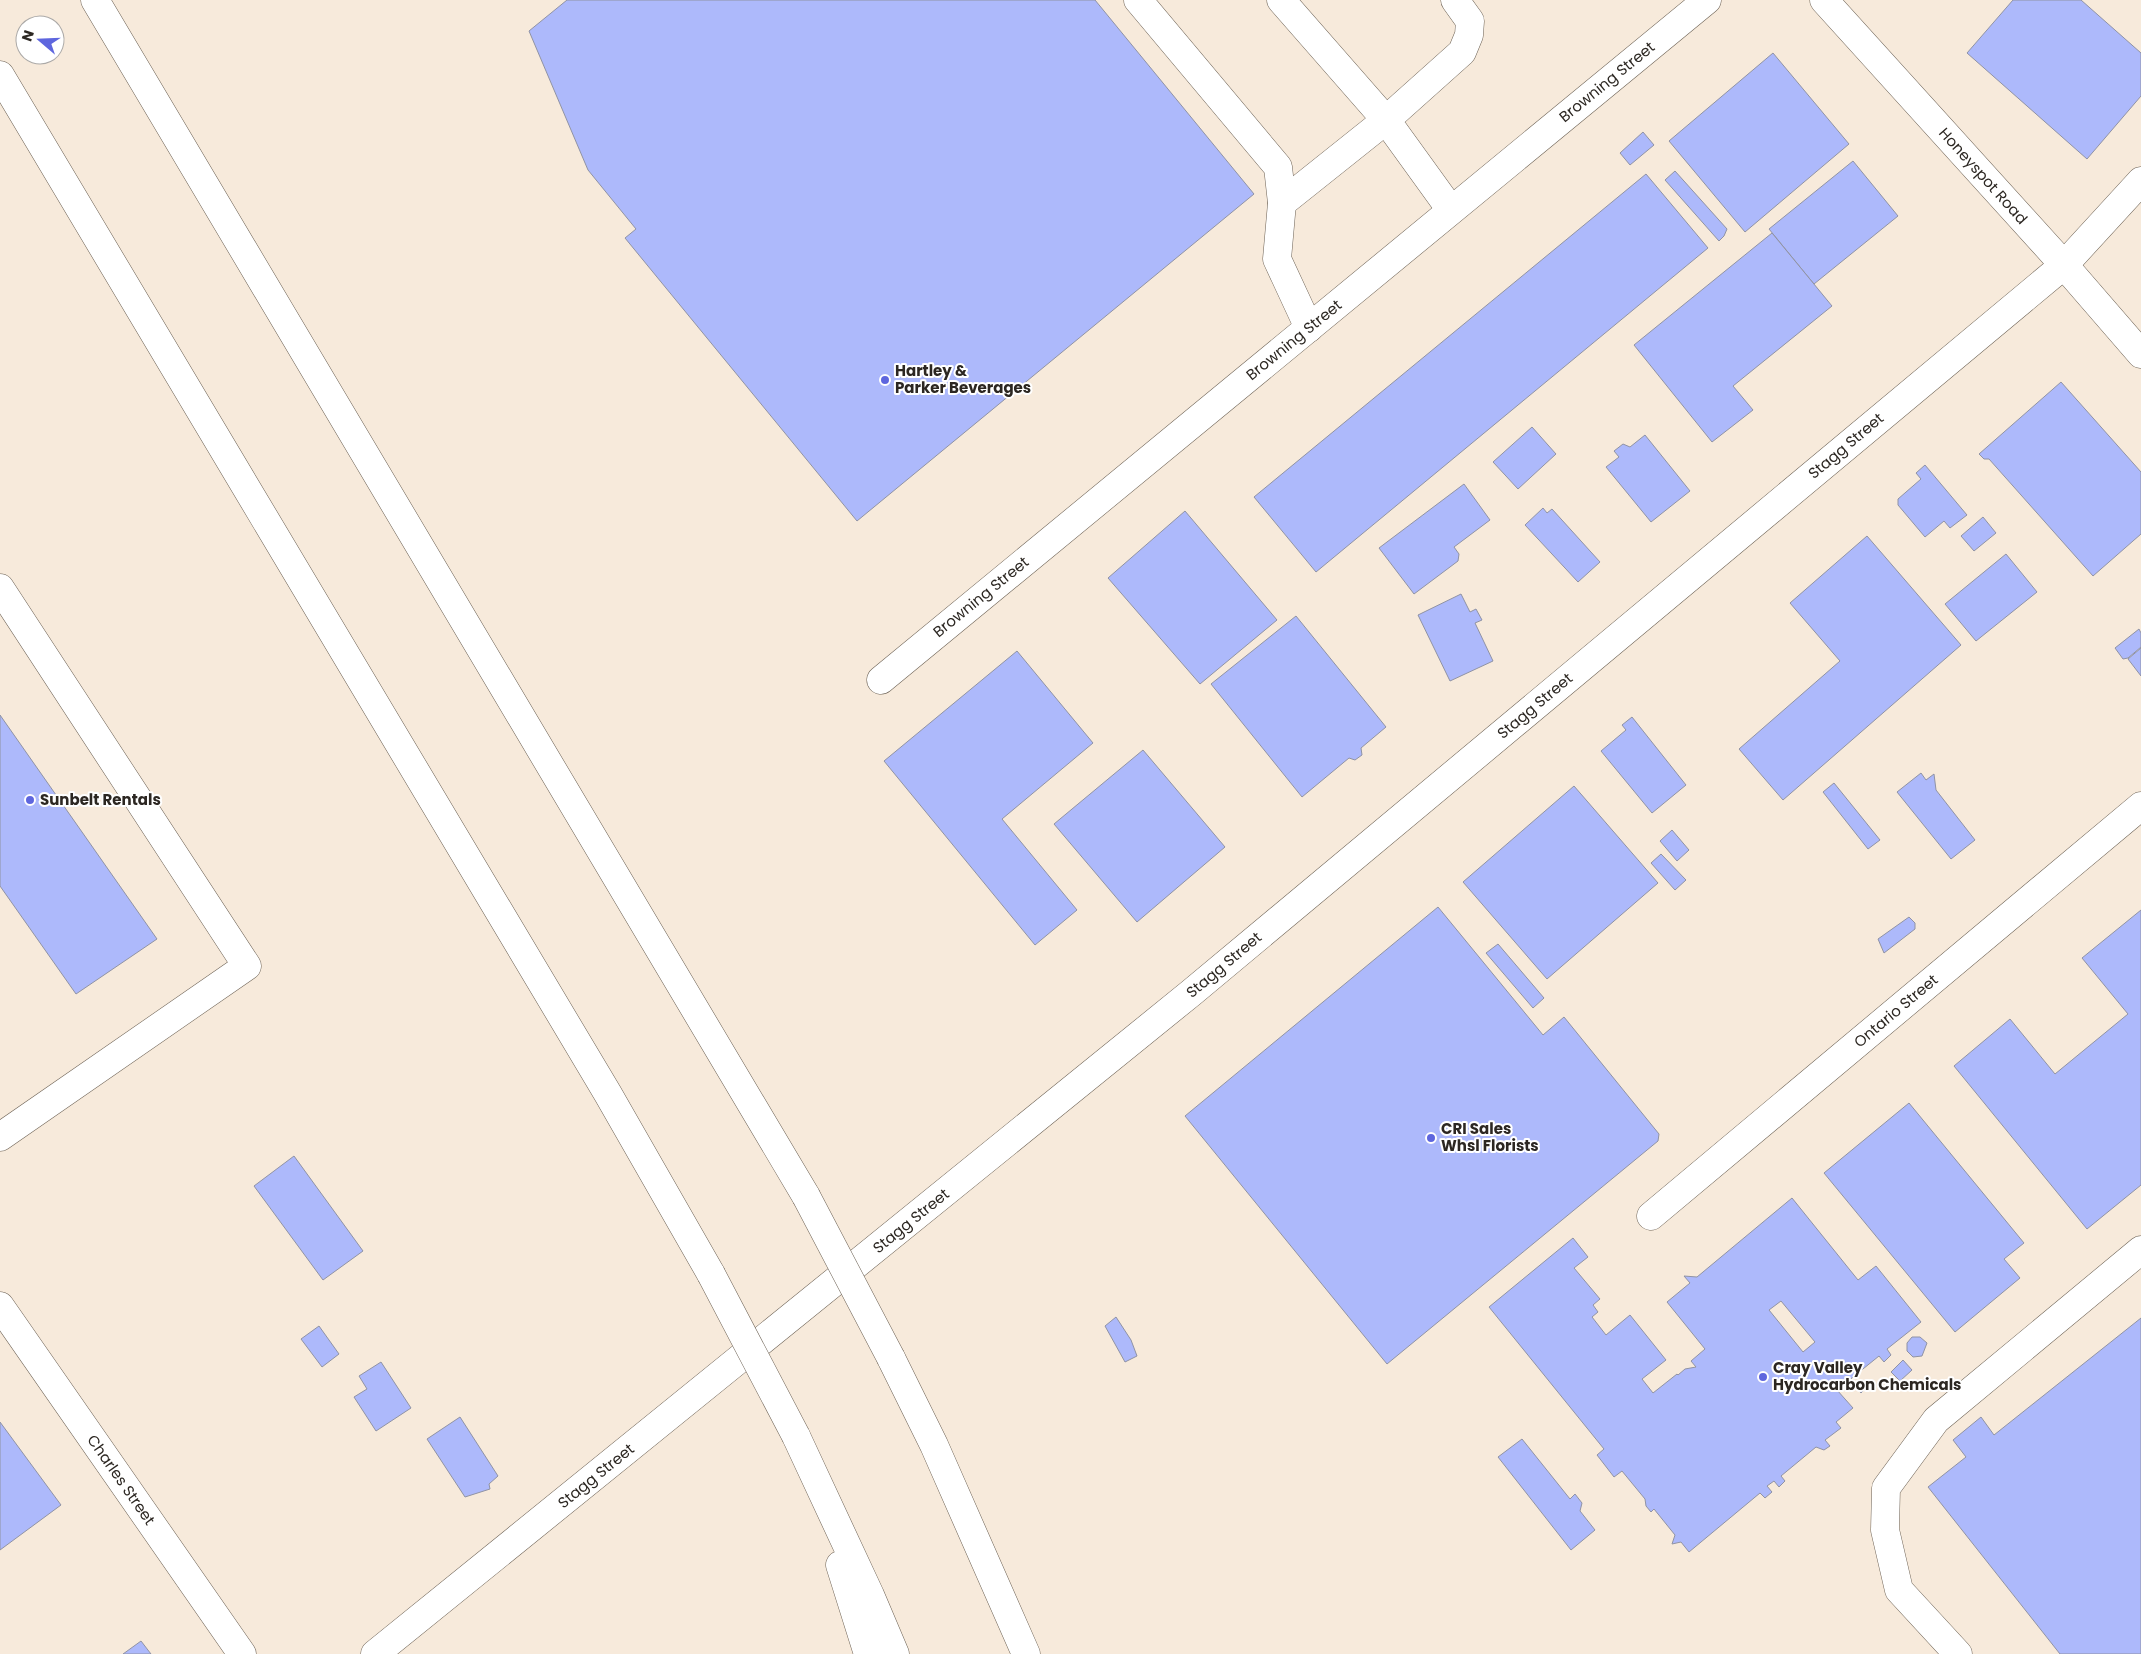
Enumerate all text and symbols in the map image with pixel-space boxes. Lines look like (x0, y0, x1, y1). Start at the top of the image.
north arrow (15, 15, 65, 65)
text: N (17, 28, 39, 44)
street label: Browning Street (1554, 36, 1659, 127)
street label: Honeyspot Road (1934, 123, 2032, 229)
street label: Browning Street (1241, 294, 1346, 385)
place label: Hartley & Parker Beverages (895, 360, 1031, 398)
marker: Hartley & Parker Beverages (879, 374, 891, 386)
street label: Stagg Street (1803, 408, 1888, 483)
street label: Browning Street (928, 551, 1033, 642)
street label: Stagg Street (1492, 668, 1577, 743)
place label: Sunbelt Rentals (40, 789, 161, 810)
marker: Sunbelt Rentals (24, 794, 36, 806)
street label: Stagg Street (1181, 927, 1266, 1002)
street label: Ontario Street (1849, 969, 1942, 1052)
place label: CRI Sales Whsl Florists (1441, 1118, 1539, 1156)
marker: CRI Sales Whsl Florists (1425, 1132, 1437, 1144)
street label: Stagg Street (868, 1183, 953, 1258)
place label: Cray Valley Hydrocarbon Chemicals (1773, 1357, 1961, 1395)
marker: Cray Valley Hydrocarbon Chemicals (1757, 1371, 1769, 1383)
street label: Charles Street (83, 1430, 160, 1529)
street label: Stagg Street (553, 1438, 638, 1513)

